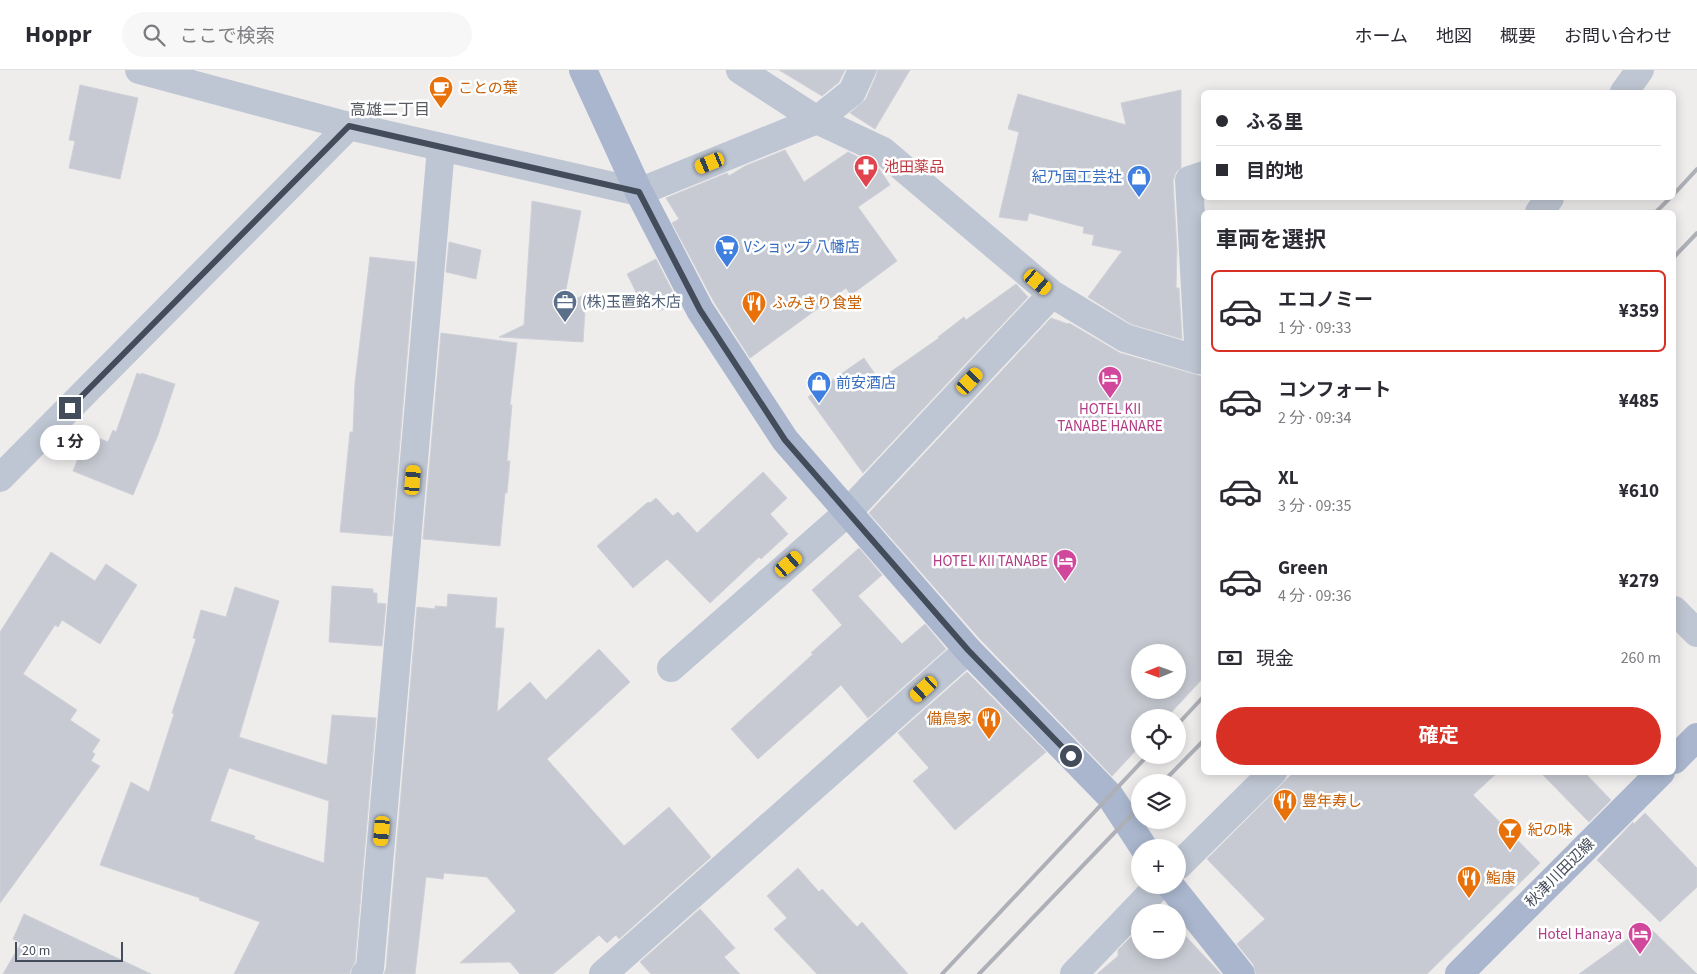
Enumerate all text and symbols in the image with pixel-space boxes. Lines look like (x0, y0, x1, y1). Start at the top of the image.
search box (122, 12, 472, 57)
text: Hoppr (25, 17, 92, 52)
icon: search (140, 21, 168, 49)
text: ここで検索 (180, 23, 275, 50)
text: ホーム (1355, 24, 1408, 49)
text: 地図 (1436, 24, 1472, 49)
text: 概要 (1500, 24, 1536, 49)
text: お問い合わせ (1564, 24, 1672, 49)
cafe icon: ことの葉 (428, 75, 454, 109)
place label: ことの葉 (458, 78, 518, 99)
district label: 高雄二丁目 (350, 99, 430, 121)
text: ふる里 (1246, 109, 1303, 136)
car (693, 150, 726, 176)
pharmacy icon: 池田薬品 (853, 154, 879, 188)
place label: 池田薬品 (884, 157, 944, 178)
text: 目的地 (1246, 158, 1303, 185)
shop icon: 紀乃国工芸社 (1126, 164, 1152, 198)
place label: 紀乃国工芸社 (1032, 167, 1122, 188)
text: 車両を選択 (1216, 224, 1326, 256)
supermarket icon: Vショップ 八幡店 (714, 234, 740, 268)
place label: Vショップ 八幡店 (744, 237, 860, 258)
car (1021, 267, 1054, 297)
text: エコノミー (1278, 287, 1373, 314)
office icon: (株)玉置銘木店 (552, 289, 578, 323)
icon: car (1218, 289, 1263, 334)
restaurant icon: ふみきり食堂 (741, 290, 767, 324)
place label: (株)玉置銘木店 (582, 292, 681, 313)
place label: ふみきり食堂 (772, 293, 862, 314)
text: ¥359 (1619, 298, 1659, 325)
text: 1 分 · 09:33 (1278, 317, 1351, 339)
car (954, 365, 985, 397)
hotel icon: HOTEL KII TANABE HANARE (1097, 365, 1123, 399)
shop icon: 前安酒店 (806, 370, 832, 404)
place label: 前安酒店 (836, 373, 896, 394)
text: コンフォート (1278, 377, 1391, 404)
icon: car (1218, 379, 1263, 424)
text: ¥485 (1619, 388, 1659, 415)
route end (59, 397, 81, 419)
place label: HOTEL KII TANABE HANARE (1057, 399, 1163, 437)
text: 2 分 · 09:34 (1278, 407, 1351, 429)
callout: 1 分 (40, 426, 100, 460)
text: 1 分 (56, 431, 84, 453)
car (404, 464, 421, 496)
text: XL (1278, 465, 1299, 492)
icon: car (1218, 469, 1263, 514)
text: ¥610 (1619, 478, 1659, 505)
text: 3 分 · 09:35 (1278, 495, 1351, 517)
car (772, 548, 805, 580)
hotel icon: HOTEL KII TANABE (1052, 548, 1078, 582)
place label: HOTEL KII TANABE (933, 551, 1048, 572)
text: Green (1278, 555, 1328, 582)
icon: car (1218, 559, 1263, 604)
text: ¥279 (1619, 568, 1659, 595)
text: 4 分 · 09:36 (1278, 585, 1351, 607)
north arrow (1131, 644, 1186, 699)
map controls (1131, 644, 1186, 959)
icon: cash (1216, 644, 1244, 672)
text: 現金 (1256, 646, 1294, 673)
text: 260 m (1621, 647, 1661, 669)
car (907, 673, 940, 705)
restaurant icon: 備鳥家 (976, 706, 1002, 740)
button: 確定 (1216, 707, 1661, 765)
place label: 備鳥家 (927, 709, 972, 730)
button: locate (1131, 709, 1186, 764)
route start (1060, 745, 1082, 767)
button: layers (1131, 774, 1186, 829)
restaurant icon: 豊年寿し (1272, 788, 1298, 822)
place label: 豊年寿し (1302, 791, 1362, 812)
car (373, 815, 390, 847)
bar icon: 紀の味 (1497, 817, 1523, 851)
place label: 紀の味 (1528, 820, 1573, 841)
street label: 秋津川田辺線 (1521, 834, 1599, 912)
button: + (1131, 839, 1186, 894)
restaurant icon: 鮨康 (1456, 865, 1482, 899)
place label: 鮨康 (1486, 868, 1516, 889)
button: − (1131, 904, 1186, 959)
hotel icon: Hotel Hanaya (1627, 921, 1653, 955)
place label: Hotel Hanaya (1538, 924, 1622, 945)
scale bar (15, 939, 122, 962)
text: 20 m (22, 941, 50, 961)

